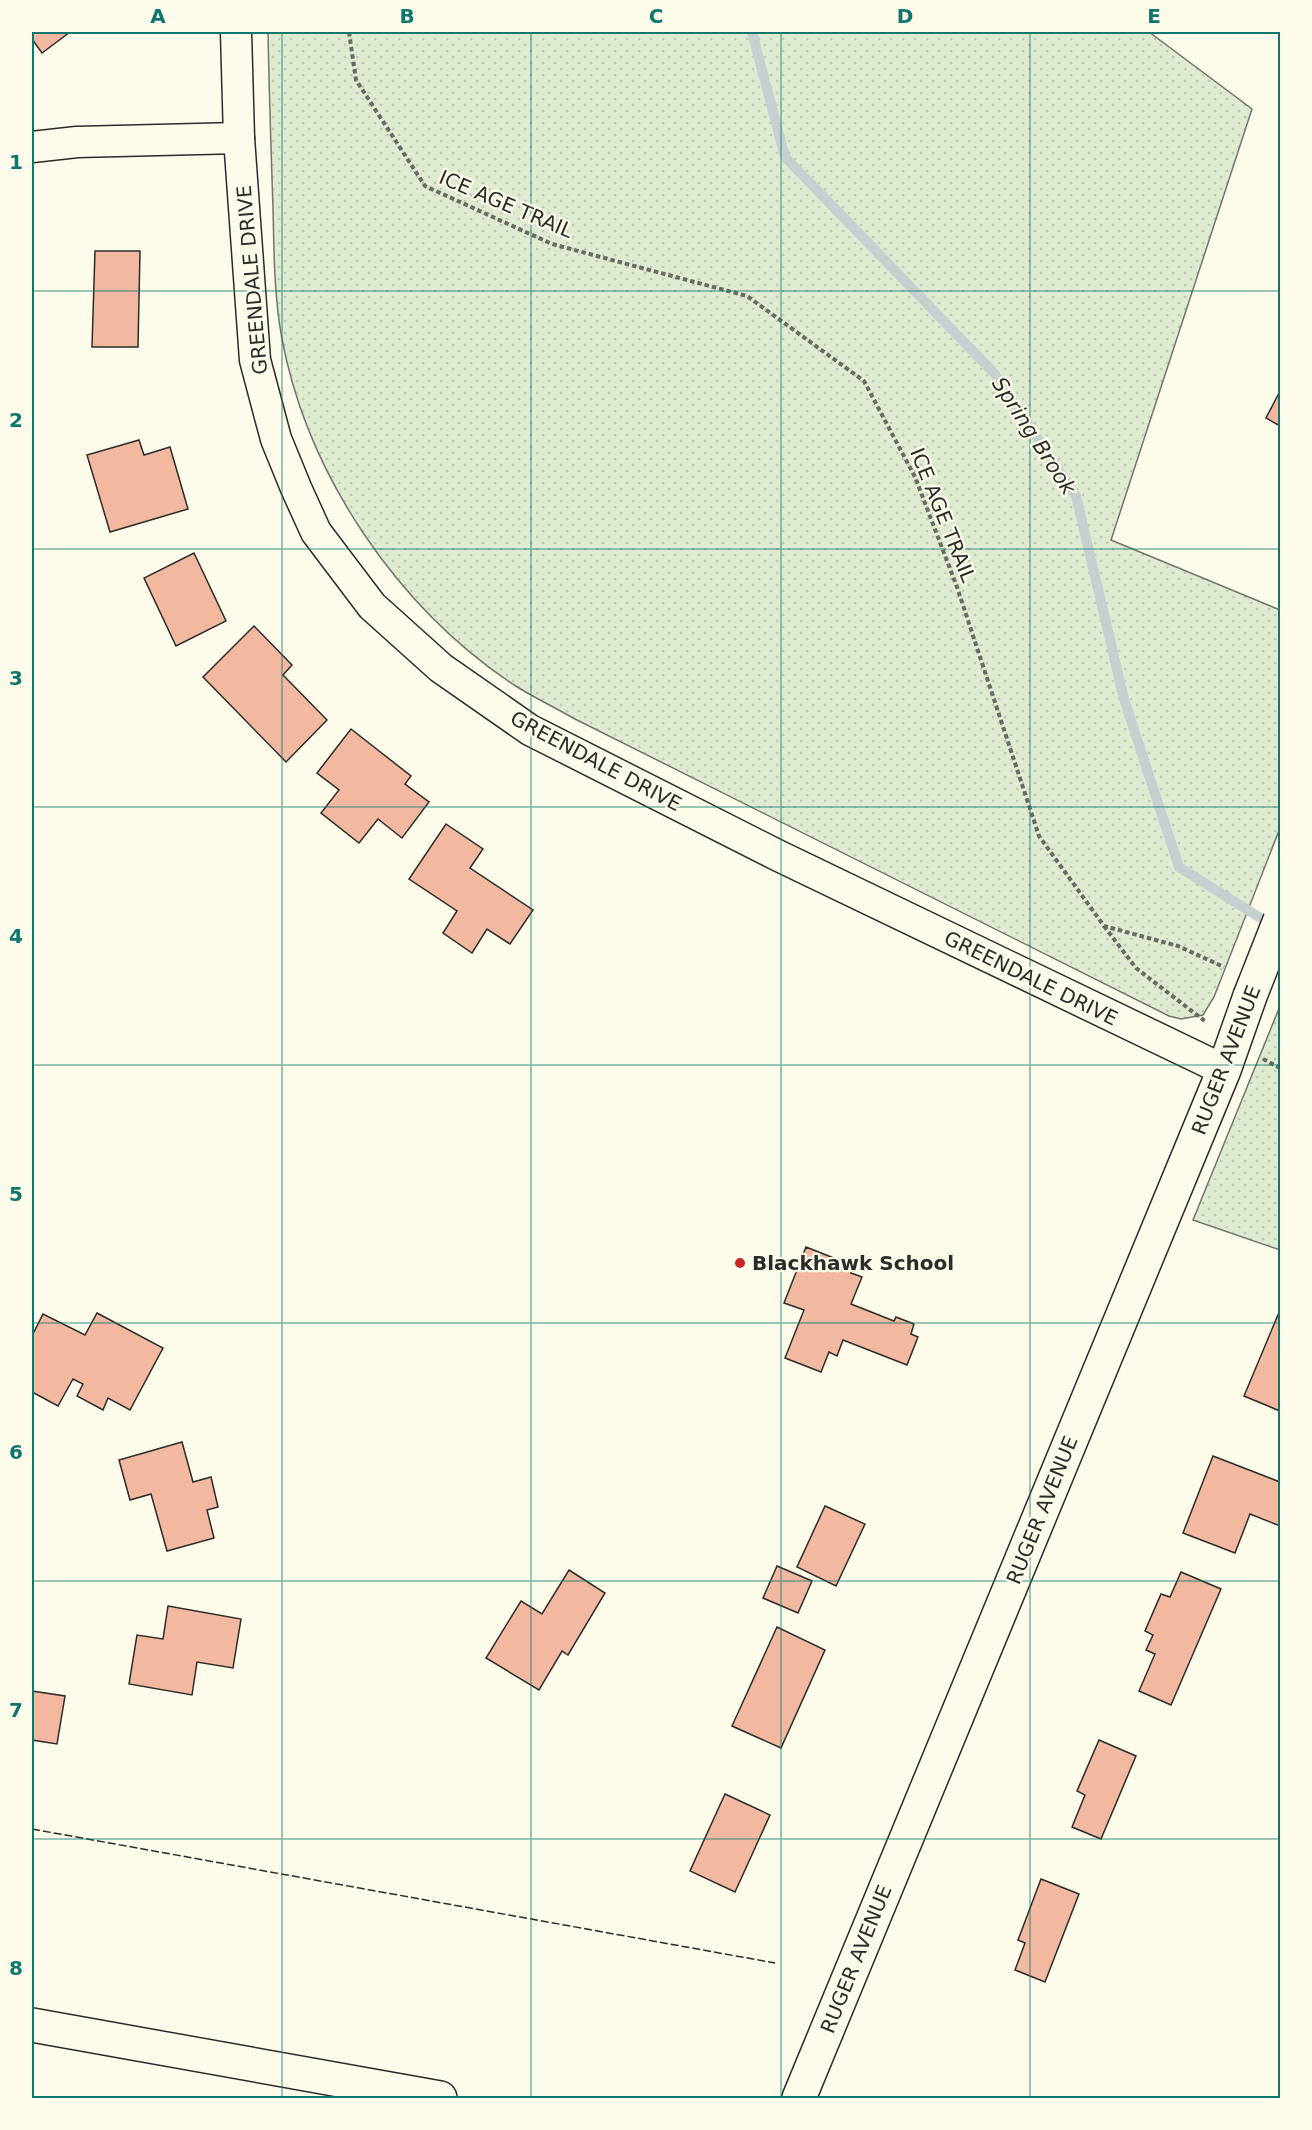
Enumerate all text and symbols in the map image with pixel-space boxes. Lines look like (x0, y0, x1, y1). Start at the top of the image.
text: A (150, 4, 166, 28)
text: B (399, 4, 415, 28)
text: C (649, 4, 663, 28)
text: D (897, 4, 913, 28)
text: E (1147, 4, 1161, 28)
text: 1 (9, 150, 23, 174)
street label: ICE AGE TRAIL (436, 165, 577, 243)
street label: GREENDALE DRIVE (232, 184, 272, 376)
water label: Spring Brook (987, 373, 1081, 500)
text: 2 (9, 408, 23, 432)
street label: ICE AGE TRAIL (905, 444, 981, 586)
text: 3 (9, 666, 23, 690)
street label: GREENDALE DRIVE (506, 706, 686, 816)
text: 4 (9, 924, 23, 948)
street label: GREENDALE DRIVE (940, 926, 1122, 1030)
street label: RUGER AVENUE (1187, 982, 1265, 1138)
text: 5 (9, 1182, 23, 1206)
place label: Blackhawk School (752, 1251, 954, 1275)
marker: Blackhawk School (733, 1256, 747, 1270)
street label: RUGER AVENUE (1001, 1432, 1083, 1588)
text: 6 (9, 1440, 23, 1464)
text: 7 (9, 1698, 23, 1722)
street label: RUGER AVENUE (815, 1881, 897, 2037)
text: 8 (9, 1956, 23, 1980)

